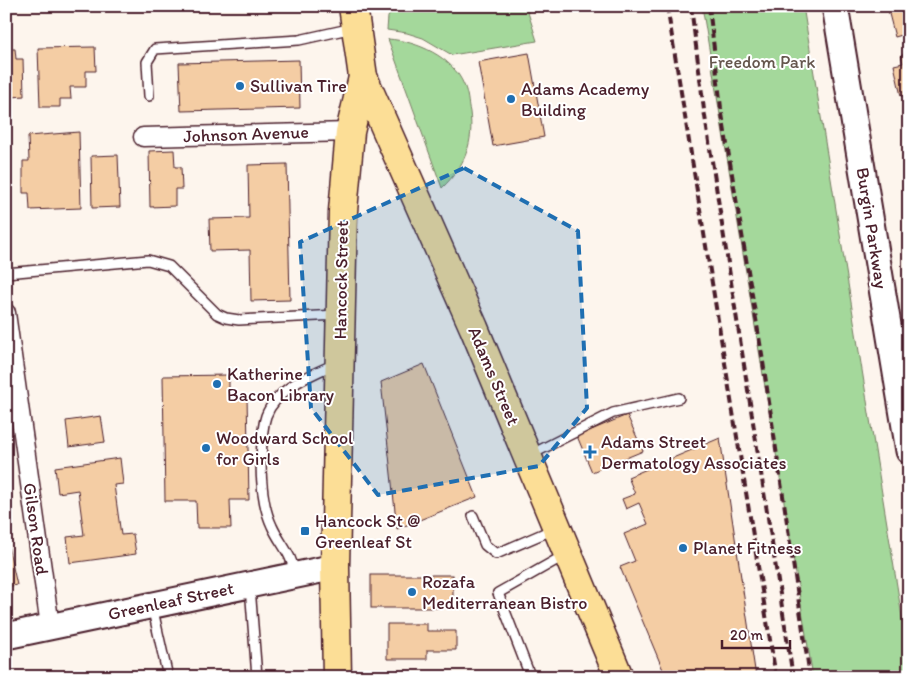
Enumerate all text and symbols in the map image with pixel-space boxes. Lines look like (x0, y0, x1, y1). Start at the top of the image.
park label: Freedom Park (709, 51, 815, 73)
place label: Sullivan Tire (250, 75, 347, 97)
place label: Adams Academy Building (521, 78, 650, 121)
marker: Sullivan Tire (234, 80, 246, 92)
marker: Adams Academy Building (505, 93, 517, 105)
street label: Johnson Avenue (183, 121, 309, 147)
street label: Burgin Parkway (852, 166, 893, 291)
street label: Hancock Street (329, 220, 353, 340)
street label: Adams Street (463, 323, 525, 429)
place label: Katherine Bacon Library (227, 363, 335, 406)
marker: Katherine Bacon Library (211, 378, 223, 390)
place label: Woodward School for Girls (216, 427, 353, 470)
place label: Adams Street Dermatology Associates (601, 431, 786, 474)
marker: Woodward School for Girls (200, 442, 212, 454)
marker: Adams Street Dermatology Associates (583, 445, 597, 459)
street label: Gilson Road (19, 481, 53, 577)
place label: Hancock St @ Greenleaf St (315, 510, 421, 553)
marker: Hancock St @ Greenleaf St (299, 525, 311, 537)
place label: Planet Fitness (693, 537, 802, 559)
marker: Planet Fitness (677, 542, 689, 554)
place label: Rozafa Mediterranean Bistro (422, 571, 587, 614)
street label: Greenleaf Street (106, 577, 236, 625)
marker: Rozafa Mediterranean Bistro (406, 586, 418, 598)
scale bar (722, 618, 790, 650)
text: 20 m (730, 626, 764, 644)

